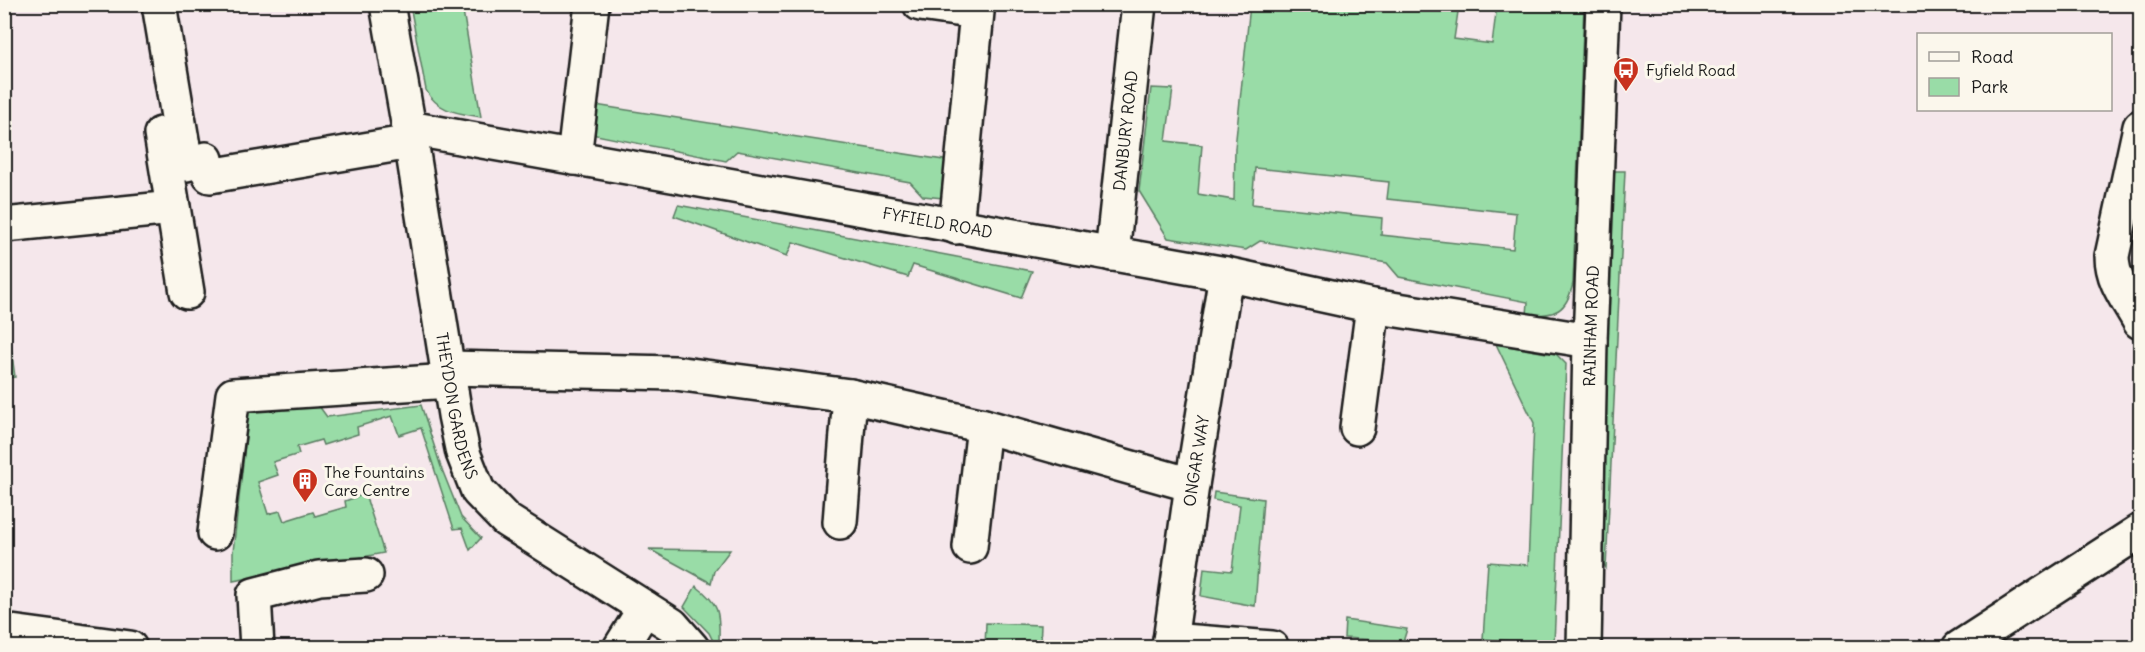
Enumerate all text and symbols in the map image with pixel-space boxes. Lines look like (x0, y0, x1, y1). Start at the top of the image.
legend (1917, 33, 2112, 111)
text: Road (1971, 45, 2014, 68)
bus stop icon: Fyfield Road (1611, 55, 1641, 93)
place label: Fyfield Road (1646, 60, 1735, 80)
street label: DANBURY ROAD (1109, 69, 1142, 192)
text: Park (1971, 75, 2008, 98)
street label: FYFIELD ROAD (881, 203, 994, 242)
street label: RAINHAM ROAD (1579, 265, 1603, 387)
street label: THEYDON GARDENS (432, 331, 482, 482)
street label: ONGAR WAY (1179, 414, 1213, 508)
place label: The Fountains Care Centre (324, 462, 425, 500)
building icon: The Fountains Care Centre (290, 466, 320, 504)

